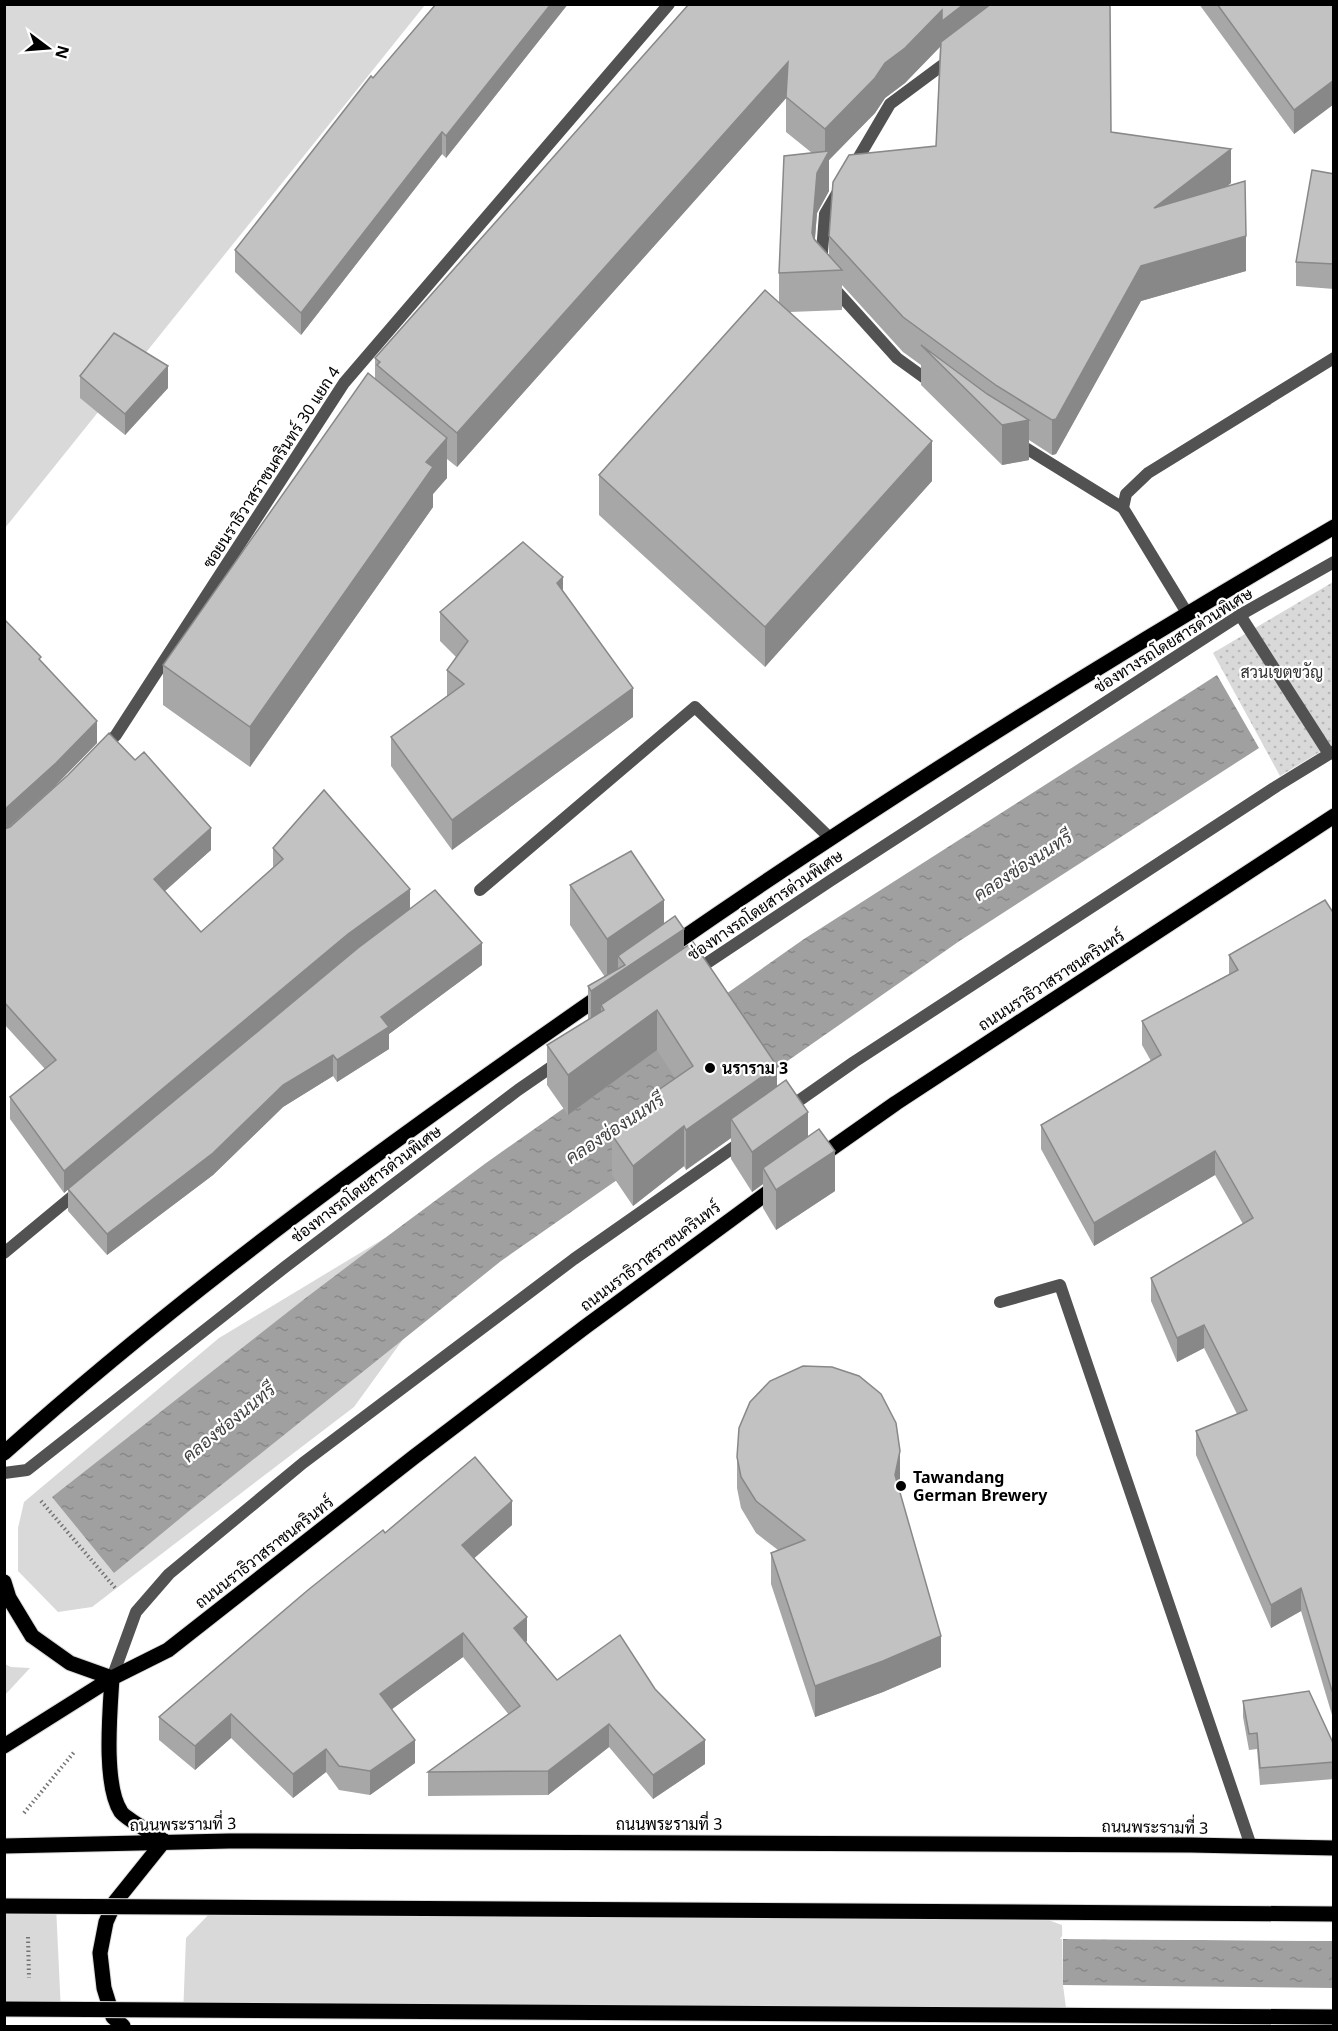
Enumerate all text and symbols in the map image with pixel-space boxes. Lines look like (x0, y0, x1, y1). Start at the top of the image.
north arrow (18, 18, 78, 78)
text: N (50, 43, 75, 61)
street label: ซอยนราธิวาสราชนครินทร์ 30 แยก 4 (196, 361, 345, 572)
street label: ช่องทางรถโดยสารด่วนพิเศษ (1089, 582, 1257, 698)
park label: สวนเขตขวัญ (1241, 661, 1323, 683)
water label: คลองช่องนนทรี (968, 824, 1078, 906)
street label: ช่องทางรถโดยสารด่วนพิเศษ (683, 845, 847, 965)
street label: ถนนนราธิวาสราชนครินทร์ (973, 923, 1129, 1036)
place label: นราราม 3 (722, 1057, 788, 1079)
marker: นราราม 3 (703, 1061, 717, 1075)
water label: คลองช่องนนทรี (560, 1087, 670, 1169)
street label: ช่องทางรถโดยสารด่วนพิเศษ (286, 1120, 446, 1248)
street label: ถนนนราธิวาสราชนครินทร์ (575, 1195, 725, 1316)
water label: คลองช่องนนทรี (177, 1376, 281, 1467)
place label: Tawandang German Brewery (913, 1466, 1048, 1506)
marker: Tawandang German Brewery (894, 1479, 908, 1493)
street label: ถนนนราธิวาสราชนครินทร์ (189, 1490, 338, 1613)
street label: ถนนพระรามที่ 3 (129, 1809, 237, 1836)
street label: ถนนพระรามที่ 3 (616, 1810, 722, 1835)
street label: ถนนพระรามที่ 3 (1101, 1812, 1209, 1839)

